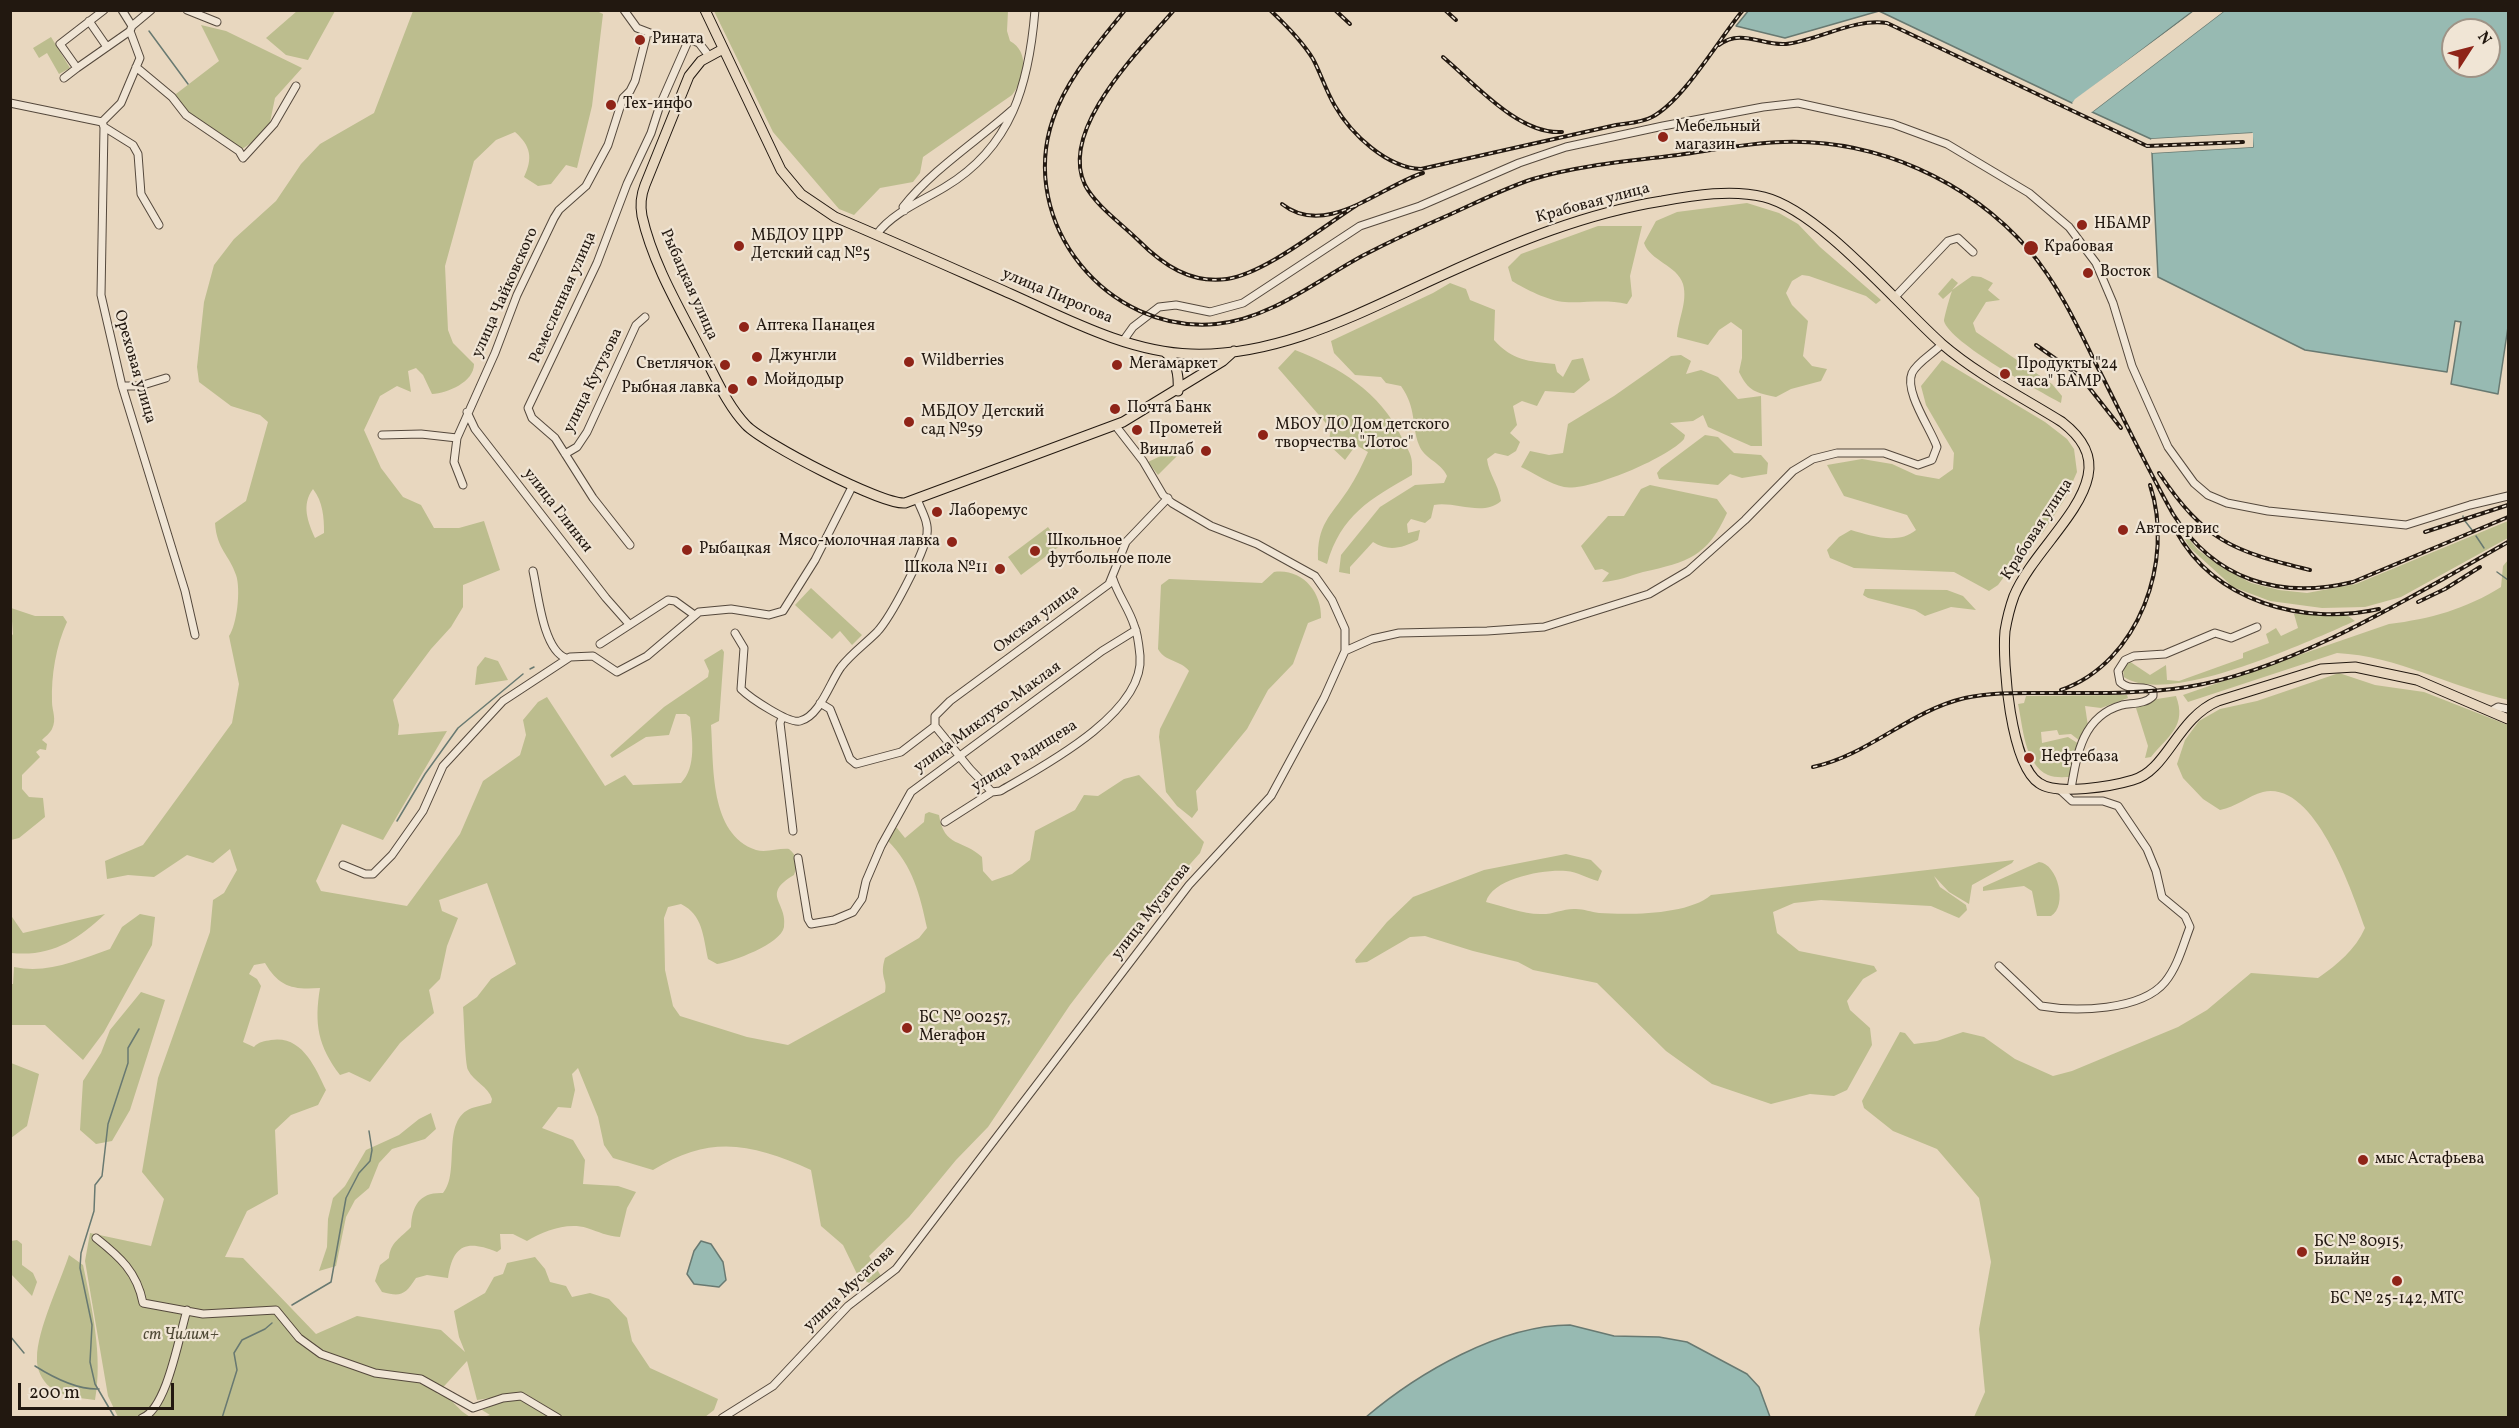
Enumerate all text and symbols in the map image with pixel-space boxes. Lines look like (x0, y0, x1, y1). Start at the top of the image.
north arrow (2441, 18, 2501, 78)
text: N (2472, 27, 2496, 50)
place label: Рината (652, 30, 704, 50)
marker: Рината (633, 33, 647, 47)
place label: Тех-инфо (623, 95, 693, 115)
marker: Тех-инфо (604, 98, 618, 112)
place label: Мебельный магазин (1675, 118, 1760, 156)
marker: Мебельный магазин (1656, 130, 1670, 144)
street label: Крабовая улица (1534, 180, 1652, 228)
place label: НБАМР (2094, 215, 2151, 235)
marker: НБАМР (2075, 218, 2089, 232)
street label: улица Чайковского (469, 225, 543, 361)
street label: Рыбацкая улица (655, 227, 721, 343)
place label: МБДОУ ЦРР Детский сад №5 (751, 227, 870, 265)
street label: Ремесленная улица (526, 229, 602, 367)
place label: Крабовая (2044, 238, 2113, 258)
marker: МБДОУ ЦРР Детский сад №5 (732, 239, 746, 253)
marker: Крабовая (2022, 239, 2040, 257)
place label: Восток (2100, 263, 2151, 283)
street label: улица Пирогова (999, 265, 1115, 329)
marker: Восток (2081, 266, 2095, 280)
street label: Ореховая улица (109, 308, 159, 426)
place label: Аптека Панацея (756, 317, 875, 337)
marker: Аптека Панацея (737, 320, 751, 334)
street label: улица Кутузова (560, 325, 628, 437)
place label: Джунгли (769, 347, 837, 367)
marker: Джунгли (750, 350, 764, 364)
place label: Wildberries (921, 352, 1004, 372)
place label: Светлячок (636, 355, 713, 375)
marker: Wildberries (902, 355, 916, 369)
place label: Мегамаркет (1129, 355, 1218, 375)
place label: Продукты "24 часа" БАМР (2017, 355, 2118, 393)
marker: Светлячок (718, 358, 732, 372)
marker: Мегамаркет (1110, 358, 1124, 372)
marker: Продукты "24 часа" БАМР (1998, 367, 2012, 381)
place label: Мойдодыр (764, 371, 844, 391)
marker: Мойдодыр (745, 374, 759, 388)
place label: Рыбная лавка (621, 379, 721, 399)
marker: Рыбная лавка (726, 382, 740, 396)
place label: Почта Банк (1127, 399, 1211, 419)
marker: Почта Банк (1108, 402, 1122, 416)
place label: МБДОУ Детский сад №59 (921, 403, 1044, 441)
marker: МБДОУ Детский сад №59 (902, 415, 916, 429)
place label: МБОУ ДО Дом детского творчества "Лотос" (1275, 416, 1449, 454)
place label: Прометей (1149, 420, 1222, 440)
marker: Прометей (1130, 423, 1144, 437)
marker: МБОУ ДО Дом детского творчества "Лотос" (1256, 428, 1270, 442)
place label: Винлаб (1139, 441, 1194, 461)
marker: Винлаб (1199, 444, 1213, 458)
street label: улица Глинки (518, 465, 596, 557)
street label: Крабовая улица (1998, 476, 2078, 584)
place label: Лаборемус (949, 502, 1028, 522)
marker: Лаборемус (930, 505, 944, 519)
place label: Автосервис (2135, 520, 2219, 540)
marker: Автосервис (2116, 523, 2130, 537)
place label: Мясо-молочная лавка (779, 532, 940, 552)
place label: Школьное футбольное поле (1047, 532, 1171, 570)
marker: Мясо-молочная лавка (945, 535, 959, 549)
place label: Рыбацкая (699, 540, 771, 560)
marker: Рыбацкая (680, 543, 694, 557)
marker: Школьное футбольное поле (1028, 544, 1042, 558)
place label: Школа №11 (904, 559, 988, 579)
marker: Школа №11 (993, 562, 1007, 576)
street label: Омская улица (990, 582, 1084, 658)
street label: улица Миклухо-Маклая (911, 658, 1065, 778)
street label: улица Радищева (968, 717, 1082, 797)
place label: Нефтебаза (2041, 748, 2119, 768)
marker: Нефтебаза (2022, 751, 2036, 765)
street label: улица Мусатова (1108, 860, 1196, 964)
place label: БС № 00257, Мегафон (919, 1009, 1011, 1047)
marker: БС № 00257, Мегафон (900, 1021, 914, 1035)
place label: мыс Астафьева (2375, 1150, 2484, 1170)
marker: мыс Астафьева (2356, 1153, 2370, 1167)
place label: БС № 80915, Билайн (2314, 1233, 2404, 1271)
street label: улица Мусатова (801, 1242, 899, 1336)
marker: БС № 80915, Билайн (2295, 1245, 2309, 1259)
marker: БС № 25-142, МТС (2390, 1274, 2404, 1288)
place label: БС № 25-142, МТС (2330, 1290, 2464, 1310)
park label: ст Чилим+ (143, 1326, 219, 1346)
scale bar (21, 1371, 177, 1409)
text: 200 m (29, 1381, 80, 1406)

